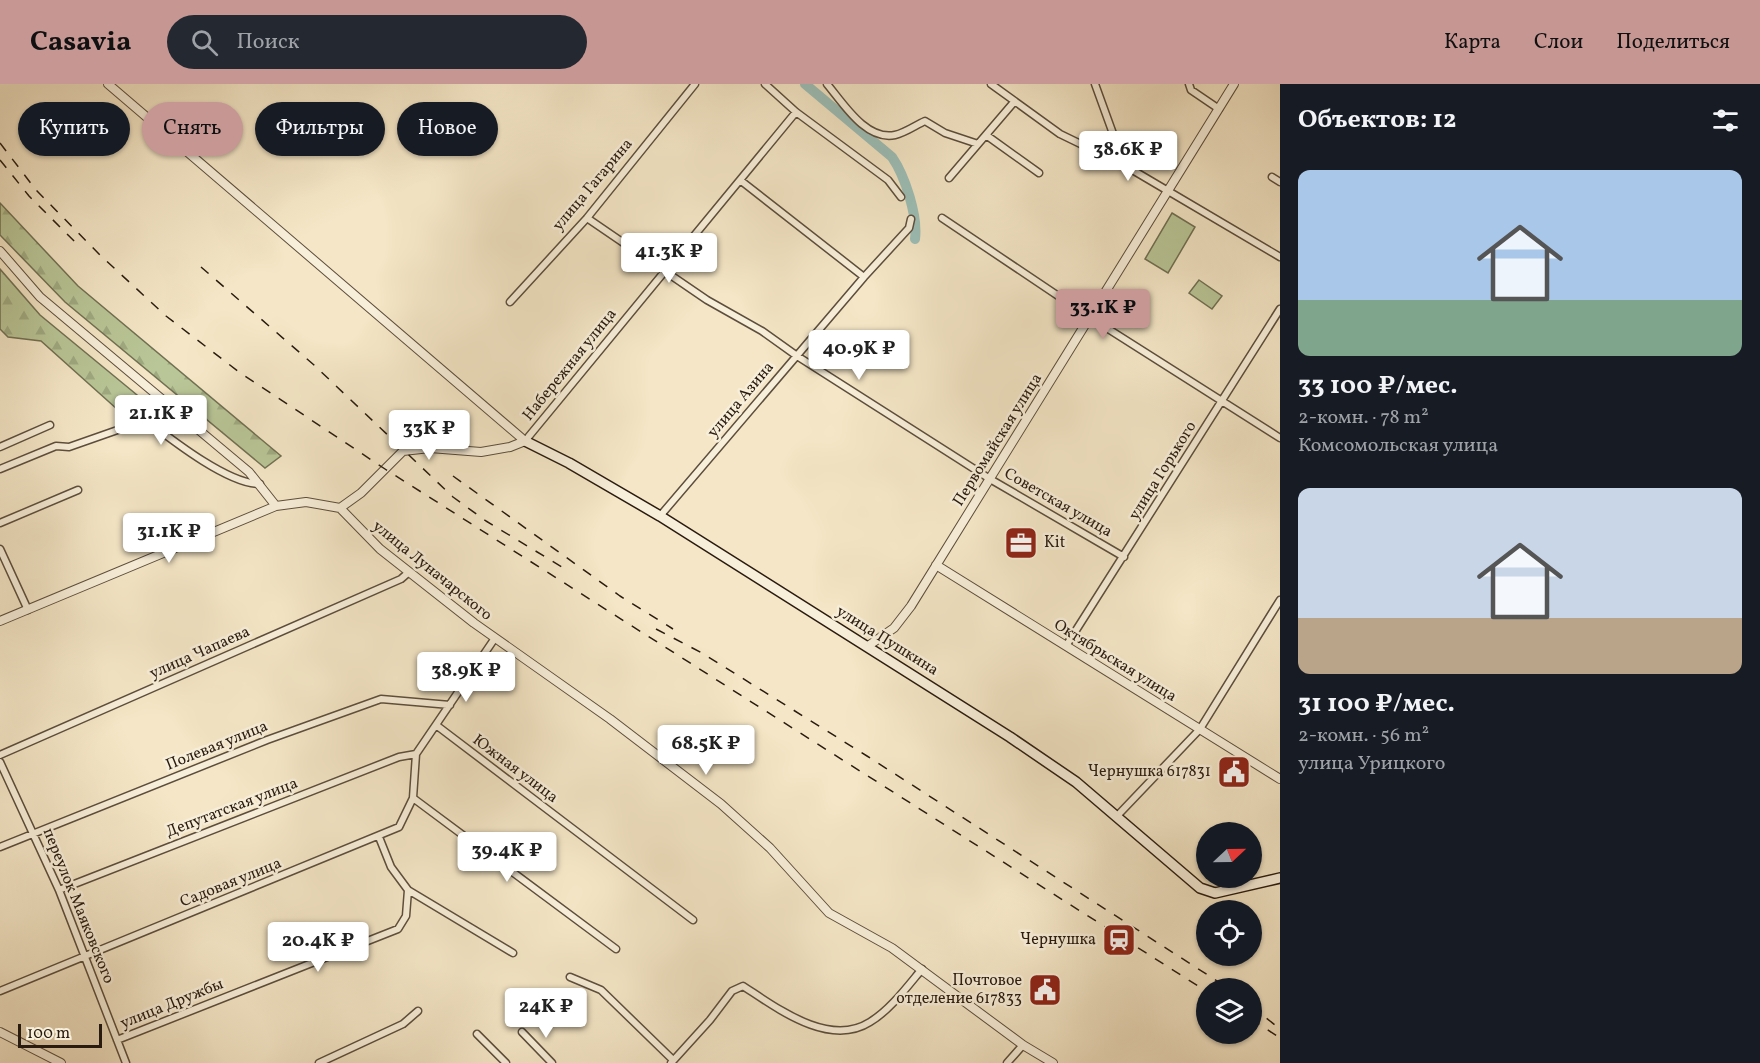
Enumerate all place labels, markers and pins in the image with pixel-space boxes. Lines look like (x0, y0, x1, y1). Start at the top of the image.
pin: 38.6K ₽ (1073, 131, 1183, 182)
pin: 41.3K ₽ (614, 233, 724, 284)
pin: 33.1K ₽ (1048, 289, 1158, 340)
pin: 40.9K ₽ (804, 330, 914, 381)
pin: 21.1K ₽ (106, 395, 216, 446)
pin: 33K ₽ (387, 410, 471, 461)
pin: 31.1K ₽ (114, 513, 224, 564)
office icon: Kit (1003, 525, 1039, 561)
place label: Kit (1044, 532, 1066, 554)
pin: 38.9K ₽ (411, 652, 521, 703)
pin: 68.5K ₽ (651, 725, 761, 776)
public building icon: Чернушка 617831 (1216, 754, 1252, 790)
place label: Чернушка 617831 (1088, 761, 1211, 783)
pin: 39.4K ₽ (452, 832, 562, 883)
pin: 20.4K ₽ (263, 922, 373, 973)
station icon: Чернушка (1101, 922, 1137, 958)
place label: Чернушка (1020, 929, 1096, 951)
place label: Почтовое отделение 617833 (896, 970, 1022, 1010)
public building icon: Почтовое отделение 617833 (1027, 972, 1063, 1008)
pin: 24K ₽ (504, 988, 588, 1039)

